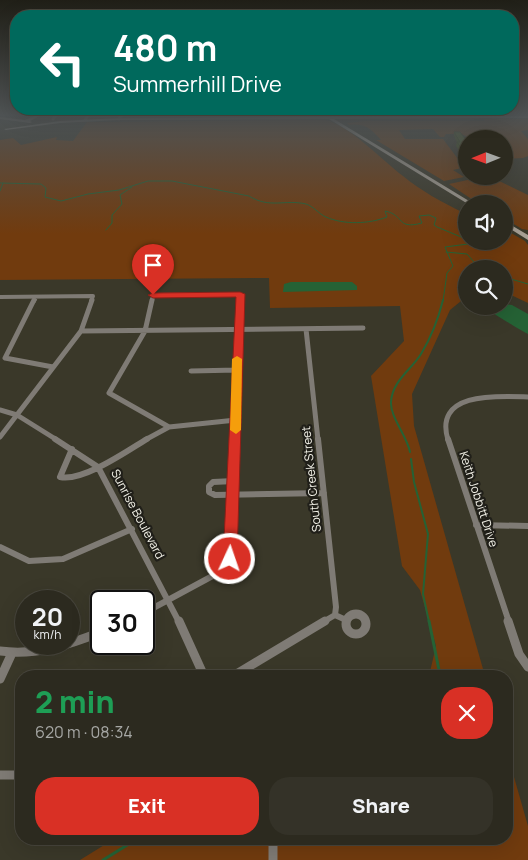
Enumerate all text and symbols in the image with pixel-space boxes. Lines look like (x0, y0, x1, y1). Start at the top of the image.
text: 480 m (113, 24, 217, 72)
icon: left (30, 30, 95, 95)
text: Summerhill Drive (113, 69, 282, 99)
north arrow (458, 130, 512, 185)
map controls (458, 130, 513, 315)
button: sound (458, 195, 513, 250)
pin (132, 244, 174, 295)
icon: arrive (139, 251, 167, 279)
button: search (458, 260, 513, 315)
street label: South Creek Street (297, 425, 325, 533)
street label: Keith Jobbitt Drive (455, 449, 503, 549)
street label: Sunrise Boulevard (107, 466, 169, 562)
position arrow (203, 532, 255, 584)
speed limit sign: 30 (90, 590, 155, 655)
text: 20 (32, 599, 63, 634)
text: km/h (34, 626, 61, 643)
text: 2 min (35, 681, 115, 722)
button: close (441, 687, 493, 739)
text: 620 m · 08:34 (35, 721, 133, 743)
button: Exit (35, 777, 259, 835)
button: Share (269, 777, 493, 835)

